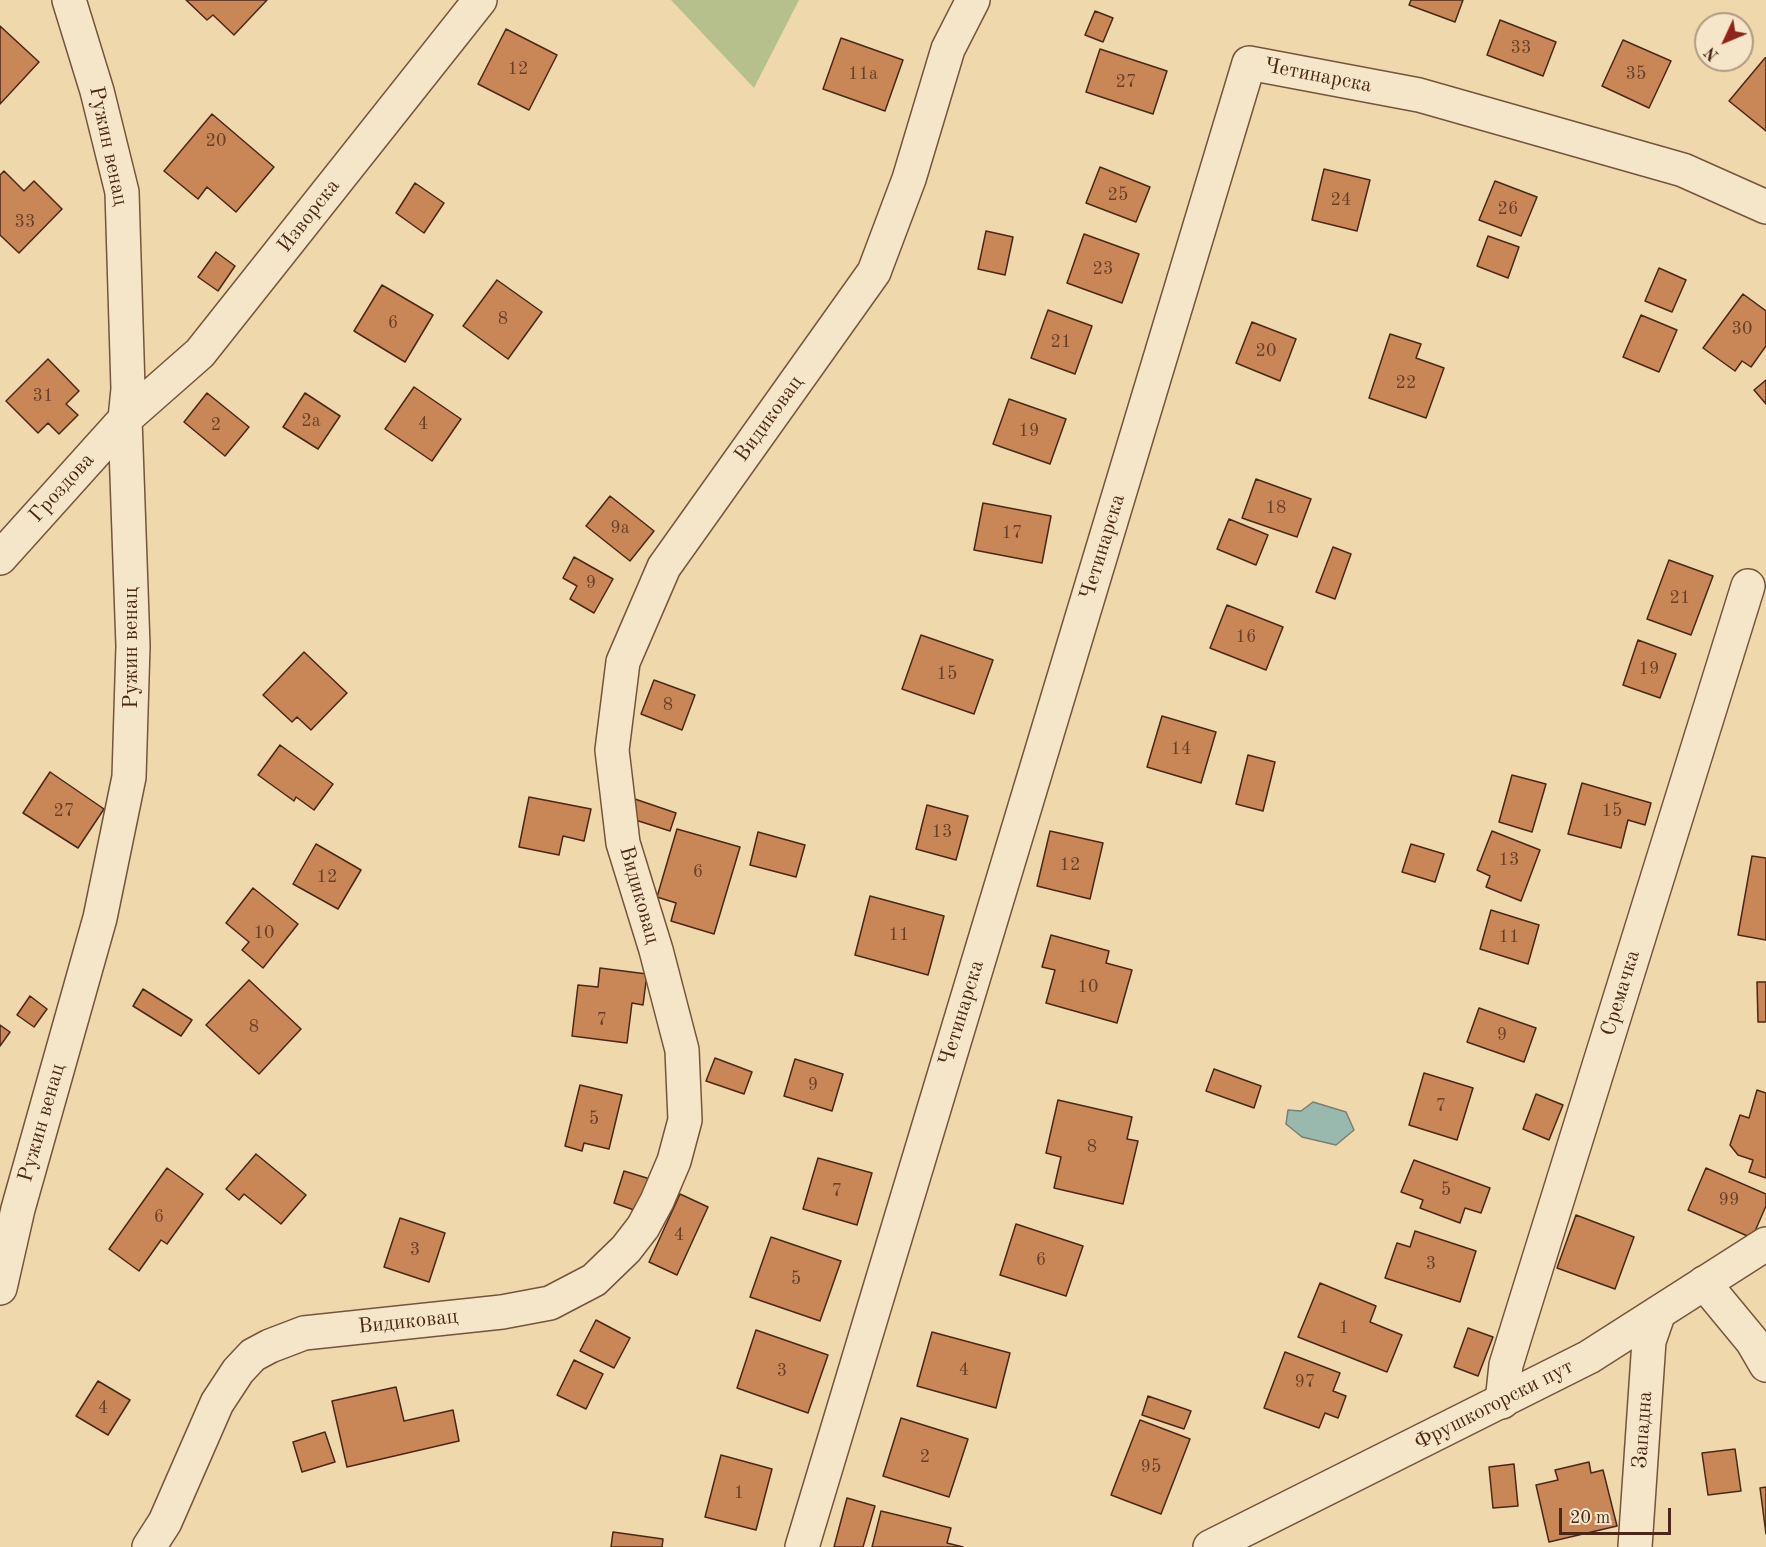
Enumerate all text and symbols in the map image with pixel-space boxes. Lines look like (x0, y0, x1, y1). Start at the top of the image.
north arrow (1694, 12, 1754, 72)
house number: 33 (1511, 37, 1531, 59)
text: N (1702, 43, 1723, 63)
street label: Четинарска (1262, 53, 1374, 99)
house number: 12 (508, 58, 528, 80)
house number: 11a (848, 63, 878, 85)
house number: 35 (1626, 63, 1646, 85)
house number: 27 (1116, 71, 1136, 93)
street label: Ружин венац (83, 84, 133, 208)
house number: 20 (206, 130, 226, 152)
street label: Изворска (272, 174, 346, 258)
house number: 25 (1108, 184, 1128, 206)
house number: 24 (1331, 189, 1351, 211)
house number: 26 (1498, 198, 1518, 220)
house number: 33 (15, 211, 35, 233)
house number: 23 (1093, 258, 1113, 280)
house number: 8 (498, 308, 508, 330)
house number: 6 (388, 312, 398, 334)
house number: 30 (1732, 318, 1752, 340)
house number: 21 (1051, 331, 1071, 353)
house number: 20 (1256, 340, 1276, 362)
street label: Видиковац (729, 371, 809, 467)
house number: 22 (1396, 372, 1416, 394)
house number: 31 (33, 385, 53, 407)
house number: 2a (301, 410, 321, 432)
house number: 4 (418, 413, 428, 435)
house number: 2 (211, 414, 221, 436)
house number: 19 (1019, 420, 1039, 442)
street label: Гроздова (24, 448, 100, 528)
street label: Четинарска (1075, 491, 1131, 603)
house number: 18 (1266, 497, 1286, 519)
house number: 9a (610, 517, 630, 539)
house number: 17 (1002, 522, 1022, 544)
house number: 9 (586, 572, 596, 594)
street label: Ружин венац (118, 587, 144, 709)
house number: 21 (1670, 587, 1690, 609)
house number: 16 (1236, 626, 1256, 648)
house number: 19 (1639, 658, 1659, 680)
house number: 15 (937, 663, 957, 685)
house number: 8 (663, 694, 673, 716)
house number: 14 (1171, 738, 1191, 760)
house number: 27 (54, 800, 74, 822)
house number: 15 (1602, 800, 1622, 822)
house number: 13 (932, 821, 952, 843)
street label: Видиковац (613, 843, 665, 947)
house number: 13 (1499, 849, 1519, 871)
house number: 12 (1060, 854, 1080, 876)
house number: 6 (693, 861, 703, 883)
house number: 12 (317, 866, 337, 888)
house number: 10 (254, 922, 274, 944)
house number: 11 (889, 924, 909, 946)
house number: 11 (1499, 926, 1519, 948)
street label: Сремачка (1596, 947, 1646, 1039)
street label: Четинарска (934, 957, 990, 1069)
house number: 10 (1078, 976, 1098, 998)
house number: 7 (597, 1009, 607, 1031)
house number: 8 (249, 1016, 259, 1038)
house number: 9 (1497, 1024, 1507, 1046)
street label: Ружин венац (13, 1061, 71, 1185)
house number: 9 (808, 1074, 818, 1096)
house number: 7 (1436, 1095, 1446, 1117)
house number: 5 (589, 1108, 599, 1130)
house number: 8 (1087, 1136, 1097, 1158)
house number: 5 (1441, 1179, 1451, 1201)
house number: 7 (832, 1180, 842, 1202)
house number: 99 (1719, 1189, 1739, 1211)
house number: 6 (154, 1206, 164, 1228)
house number: 4 (674, 1224, 684, 1246)
house number: 3 (410, 1239, 420, 1261)
house number: 6 (1036, 1249, 1046, 1271)
house number: 3 (1426, 1253, 1436, 1275)
house number: 5 (791, 1268, 801, 1290)
street label: Видиковац (357, 1304, 459, 1340)
house number: 1 (1339, 1317, 1349, 1339)
street label: Фрушкогорски пут (1410, 1354, 1578, 1456)
house number: 4 (959, 1359, 969, 1381)
house number: 3 (777, 1360, 787, 1382)
house number: 97 (1295, 1371, 1315, 1393)
street label: Западна (1628, 1390, 1658, 1470)
house number: 4 (98, 1397, 108, 1419)
house number: 2 (920, 1446, 930, 1468)
house number: 95 (1141, 1456, 1161, 1478)
house number: 1 (734, 1482, 744, 1504)
scale bar (1562, 1496, 1674, 1534)
text: 20 m (1570, 1509, 1610, 1527)

